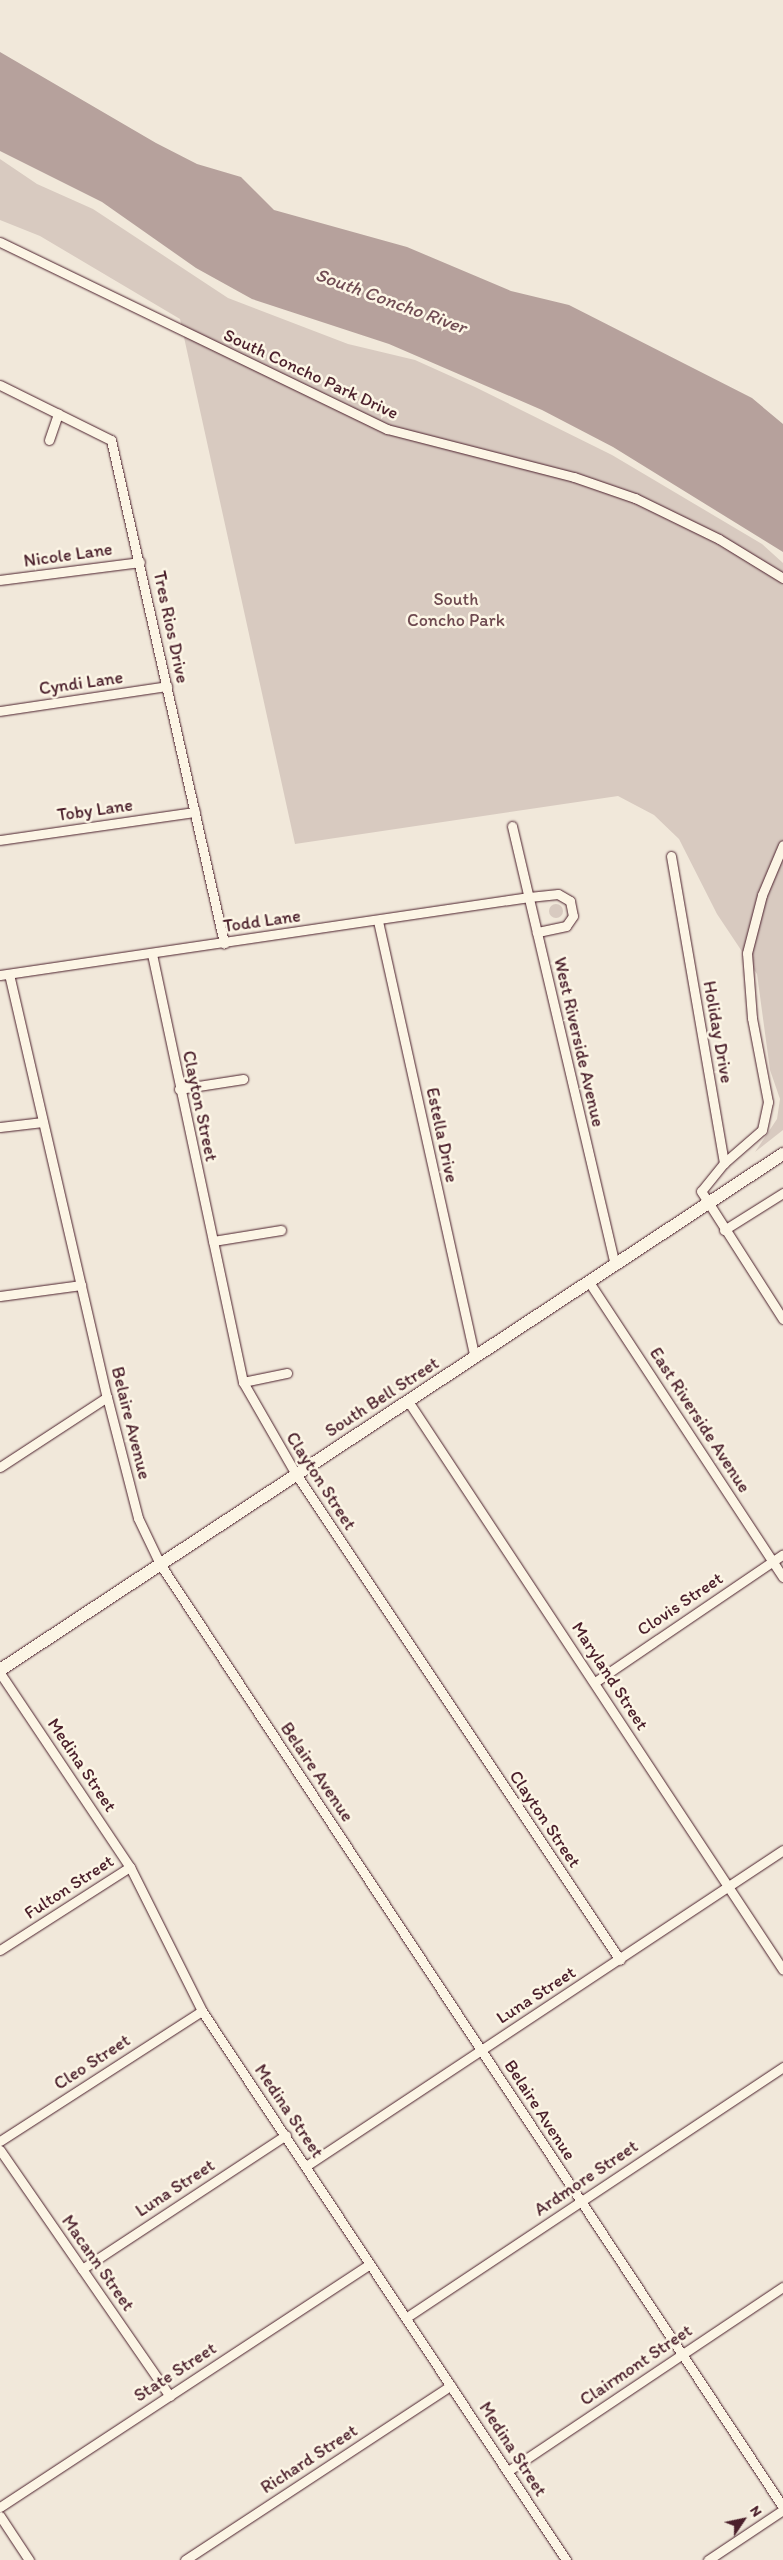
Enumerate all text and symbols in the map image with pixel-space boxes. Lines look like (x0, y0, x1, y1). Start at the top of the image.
water label: South Concho River (313, 263, 469, 339)
street label: South Concho Park Drive (220, 324, 402, 424)
street label: Nicole Lane (22, 538, 114, 572)
street label: Tres Rios Drive (149, 569, 193, 685)
park label: South Concho Park (407, 589, 505, 632)
street label: Cyndi Lane (37, 666, 125, 700)
street label: Toby Lane (56, 794, 134, 826)
street label: Todd Lane (222, 905, 302, 937)
street label: West Riverside Avenue (549, 955, 609, 1129)
street label: Holiday Drive (698, 979, 738, 1085)
street label: Clayton Street (178, 1049, 222, 1163)
street label: Estella Drive (421, 1085, 463, 1185)
street label: East Riverside Avenue (645, 1343, 755, 1497)
street label: South Bell Street (321, 1352, 443, 1442)
street label: Belaire Avenue (107, 1365, 155, 1481)
street label: Clayton Street (281, 1428, 361, 1534)
street label: Clovis Street (633, 1567, 727, 1641)
street label: Maryland Street (567, 1618, 653, 1734)
street label: Medina Street (43, 1714, 121, 1816)
street label: Belaire Avenue (276, 1719, 358, 1825)
street label: Clayton Street (505, 1766, 585, 1872)
street label: Fulton Street (20, 1850, 118, 1924)
street label: Luna Street (493, 1962, 579, 2028)
street label: Cleo Street (50, 2030, 134, 2094)
street label: Belaire Avenue (500, 2056, 580, 2164)
street label: Medina Street (250, 2060, 328, 2162)
street label: Ardmore Street (530, 2135, 642, 2221)
street label: Luna Street (132, 2155, 218, 2221)
street label: Macann Street (57, 2211, 139, 2315)
street label: Clairmont Street (576, 2320, 696, 2410)
street label: State Street (130, 2338, 220, 2406)
street label: Medina Street (475, 2398, 551, 2500)
street label: Richard Street (257, 2420, 361, 2498)
north arrow (718, 2495, 768, 2545)
text: N (746, 2503, 766, 2520)

